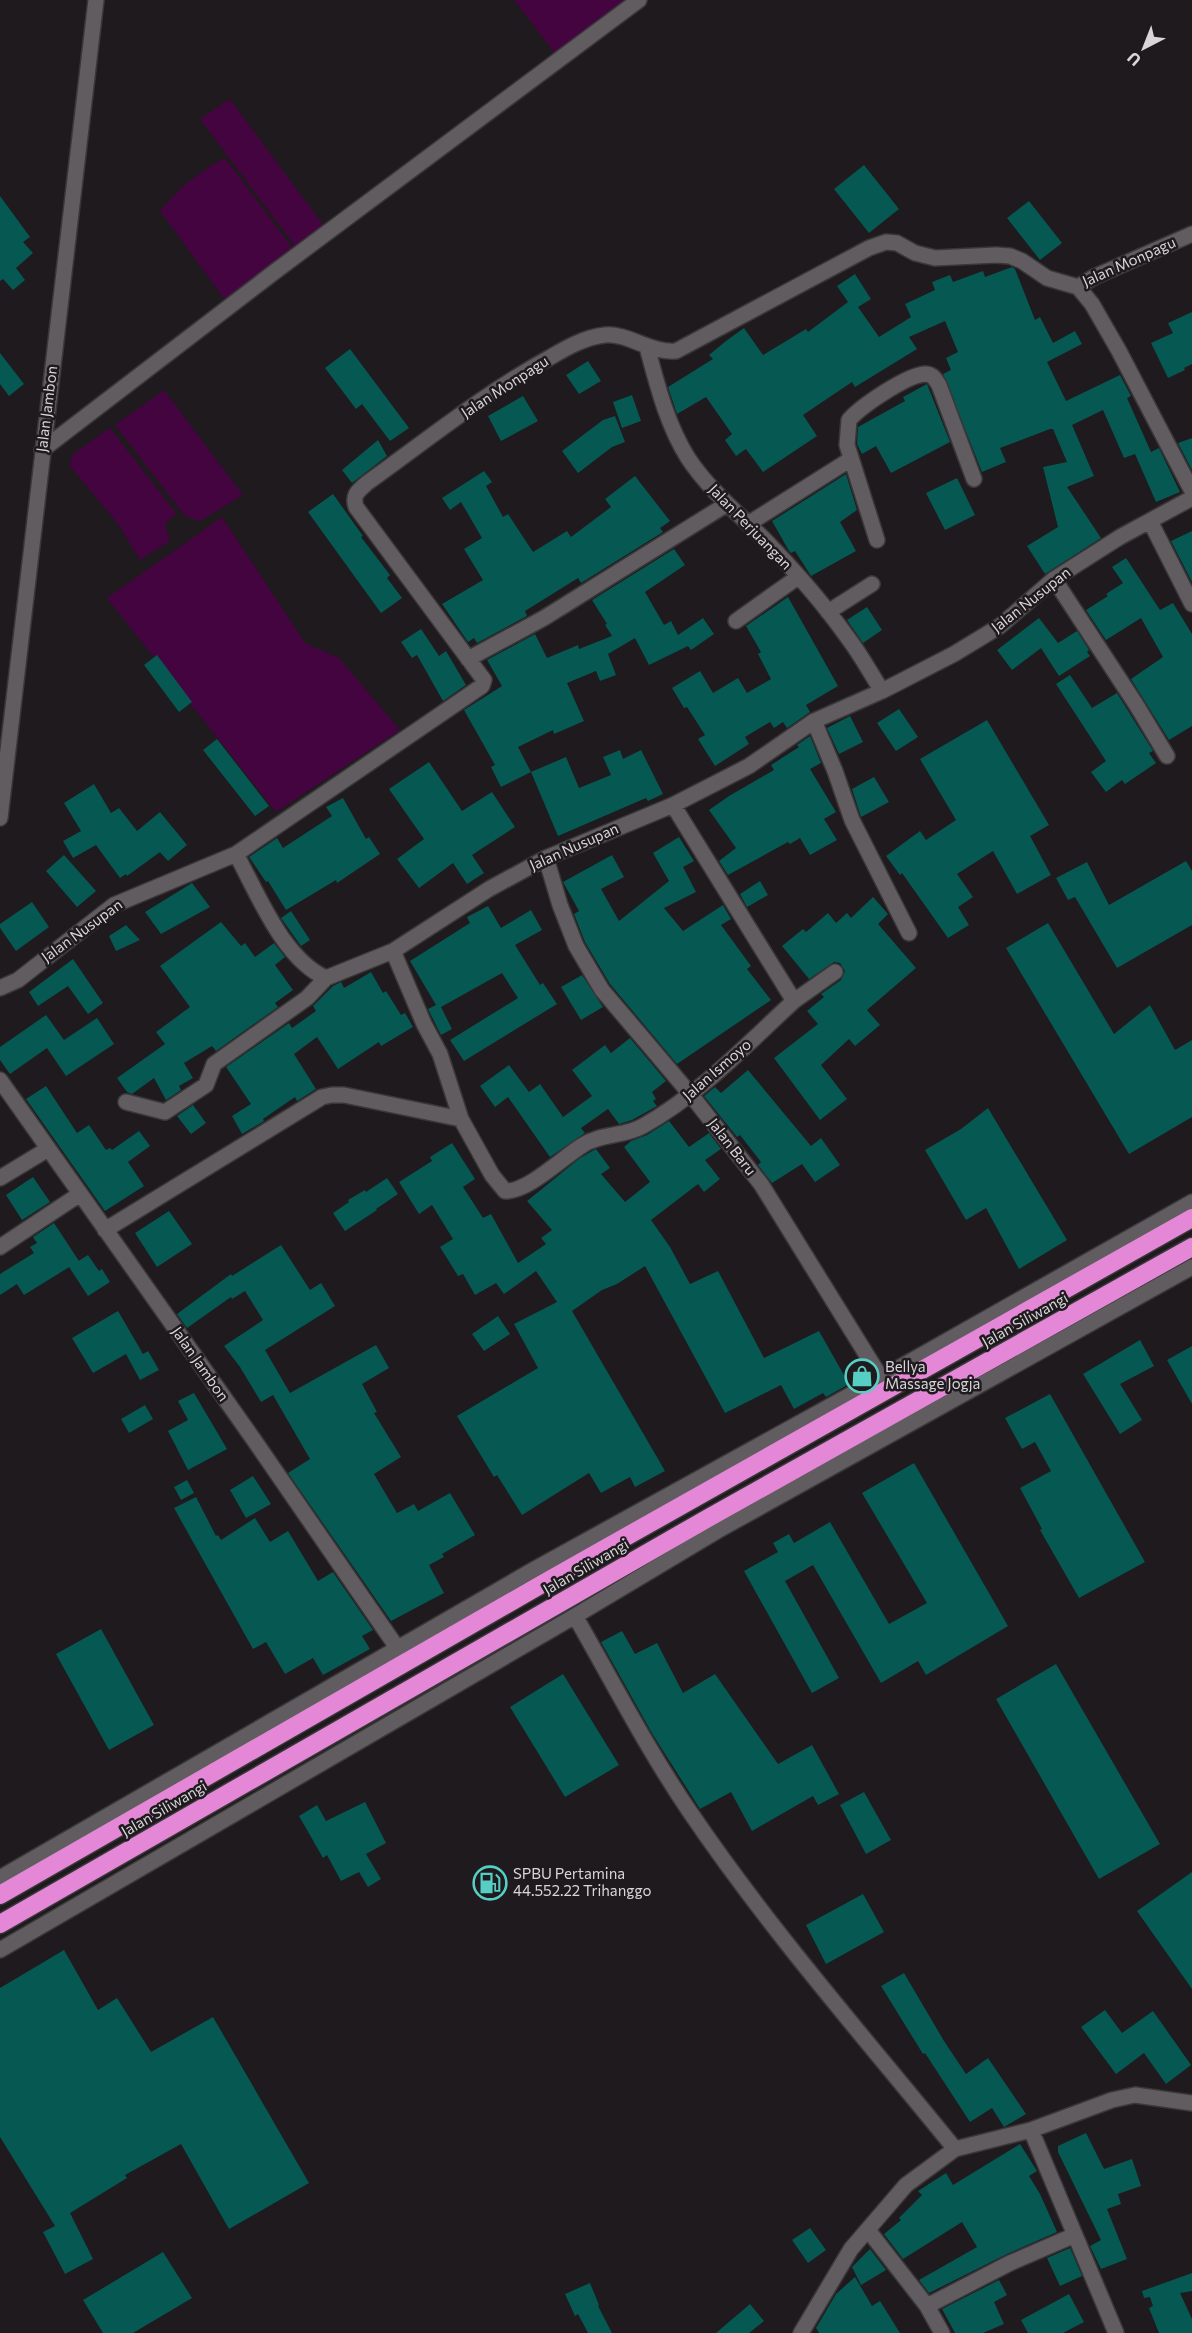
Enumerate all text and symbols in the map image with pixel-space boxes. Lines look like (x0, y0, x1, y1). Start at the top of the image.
north arrow (1114, 18, 1174, 78)
text: U (1123, 49, 1144, 70)
street label: Jalan Monpagu (1079, 232, 1178, 290)
street label: Jalan Monpagu (457, 351, 551, 421)
street label: Jalan Jambon (32, 365, 60, 453)
street label: Jalan Perjuangan (706, 480, 796, 573)
street label: Jalan Nusupan (987, 563, 1074, 636)
street label: Jalan Nusupan (526, 818, 621, 874)
street label: Jalan Nusupan (37, 895, 125, 966)
street label: Jalan Ismoyo (679, 1035, 754, 1104)
street label: Jalan Baru (705, 1114, 761, 1178)
street label: Jalan Siliwangi (978, 1288, 1071, 1350)
street label: Jalan Jambon (168, 1323, 233, 1404)
place label: Bellya Massage Jogja (885, 1357, 980, 1392)
shop icon: Bellya Massage Jogja (844, 1358, 880, 1394)
street label: Jalan Siliwangi (539, 1534, 632, 1598)
street label: Jalan Siliwangi (117, 1776, 210, 1840)
place label: SPBU Pertamina 44.552.22 Trihanggo (513, 1864, 651, 1899)
fuel station icon: SPBU Pertamina 44.552.22 Trihanggo (472, 1865, 508, 1901)

